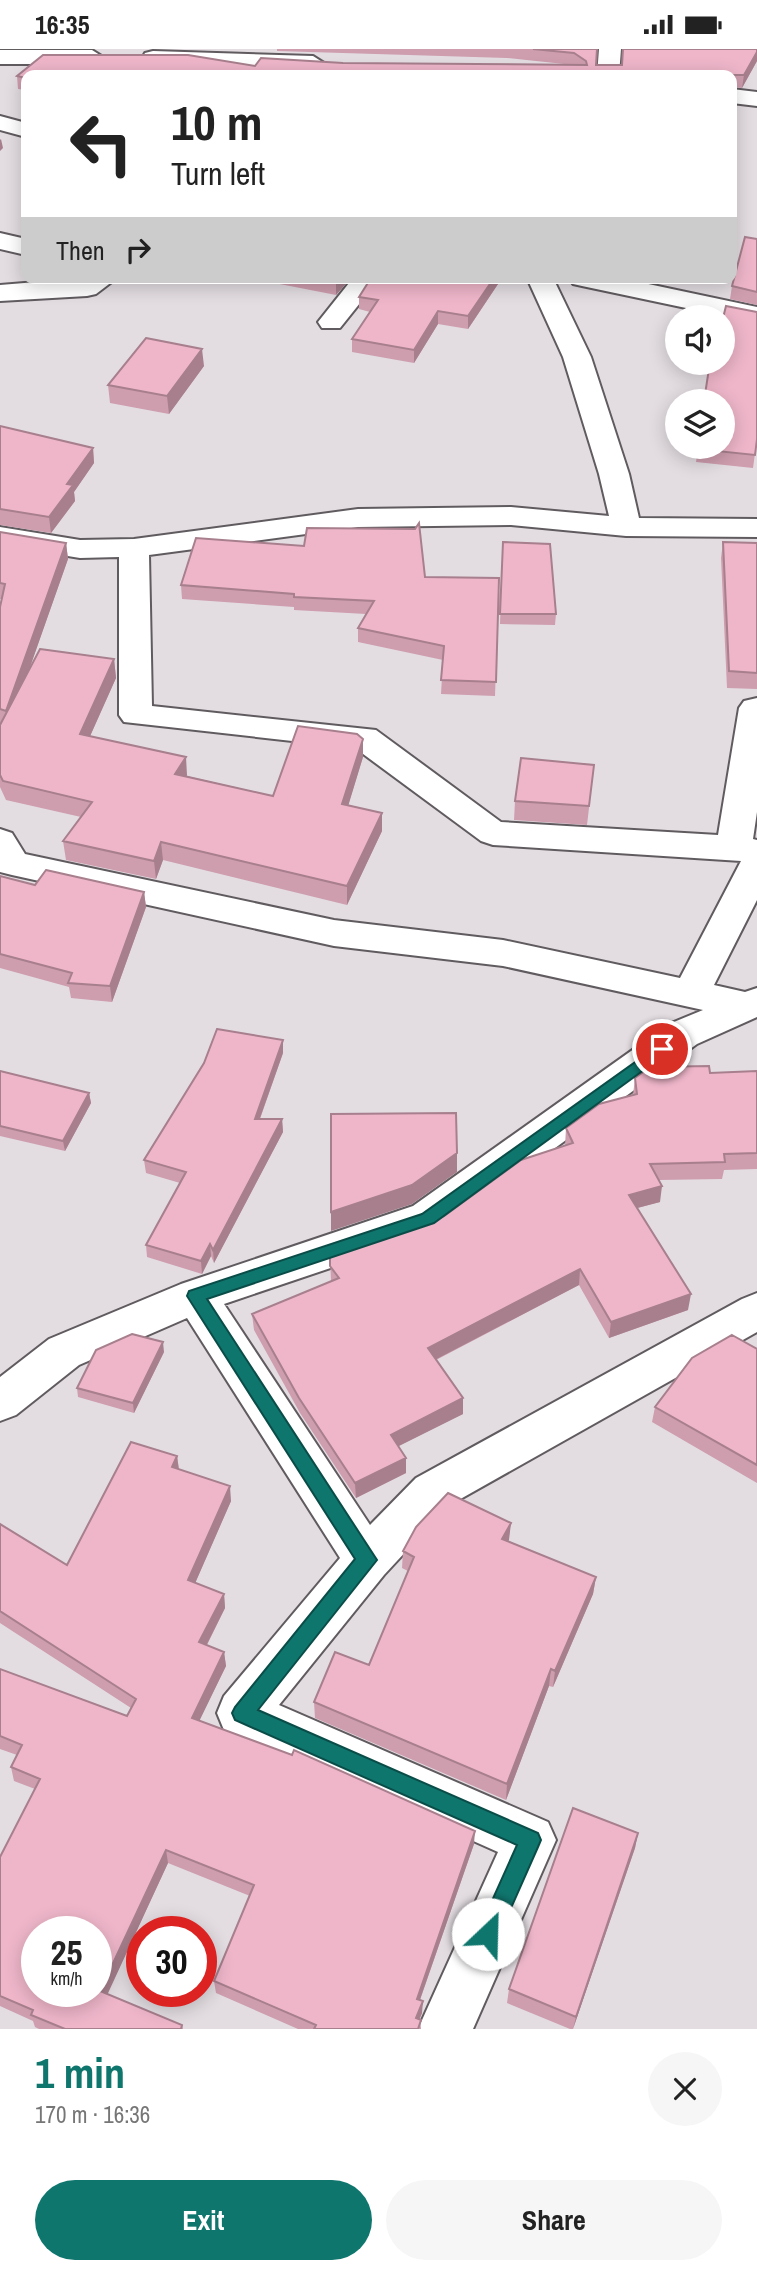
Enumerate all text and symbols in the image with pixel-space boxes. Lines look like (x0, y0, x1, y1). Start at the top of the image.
text: 16:35 (35, 7, 90, 42)
text: 10 m (171, 89, 263, 155)
icon: left (56, 98, 147, 189)
text: Turn left (171, 152, 265, 195)
icon: right (119, 231, 157, 269)
text: Then (56, 233, 105, 268)
map controls (665, 305, 735, 459)
button: sound (665, 305, 735, 375)
button: layers (665, 389, 735, 459)
pin (632, 1019, 692, 1079)
icon: arrive (643, 1030, 681, 1068)
position arrow (451, 1897, 525, 1971)
speed limit sign: 30 (126, 1916, 217, 2007)
text: 25 (51, 1929, 82, 1976)
text: km/h (51, 1966, 83, 1991)
text: 1 min (35, 2045, 125, 2101)
button: close (648, 2052, 722, 2126)
text: 170 m · 16:36 (35, 2099, 150, 2130)
button: Exit (35, 2180, 372, 2260)
button: Share (386, 2180, 722, 2260)

